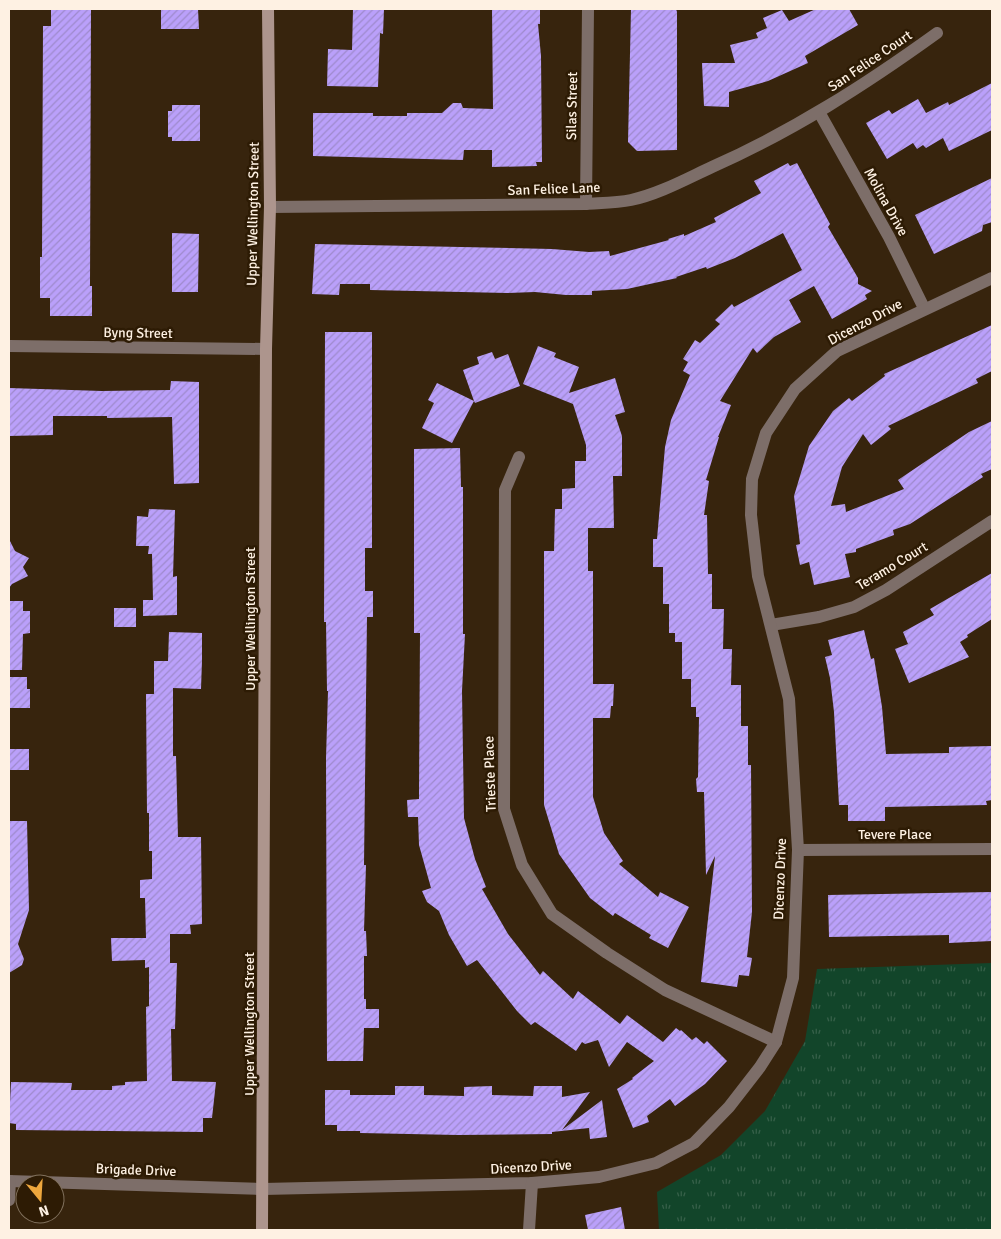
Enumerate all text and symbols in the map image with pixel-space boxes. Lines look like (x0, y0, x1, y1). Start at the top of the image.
street label: San Felice Court (825, 27, 915, 95)
street label: Silas Street (563, 72, 581, 140)
street label: Upper Wellington Street (243, 142, 263, 286)
street label: Molina Drive (860, 165, 912, 239)
street label: San Felice Lane (507, 179, 601, 199)
street label: Dicenzo Drive (825, 295, 905, 349)
street label: Byng Street (103, 324, 173, 342)
street label: Teramo Court (853, 538, 931, 594)
street label: Upper Wellington Street (242, 547, 259, 691)
street label: Trieste Place (480, 736, 500, 812)
street label: Tevere Place (858, 826, 932, 843)
street label: Dicenzo Drive (770, 838, 790, 920)
street label: Upper Wellington Street (241, 952, 258, 1096)
street label: Dicenzo Drive (490, 1156, 572, 1178)
street label: Brigade Drive (95, 1160, 177, 1180)
north arrow (15, 1174, 65, 1224)
text: N (37, 1201, 51, 1220)

